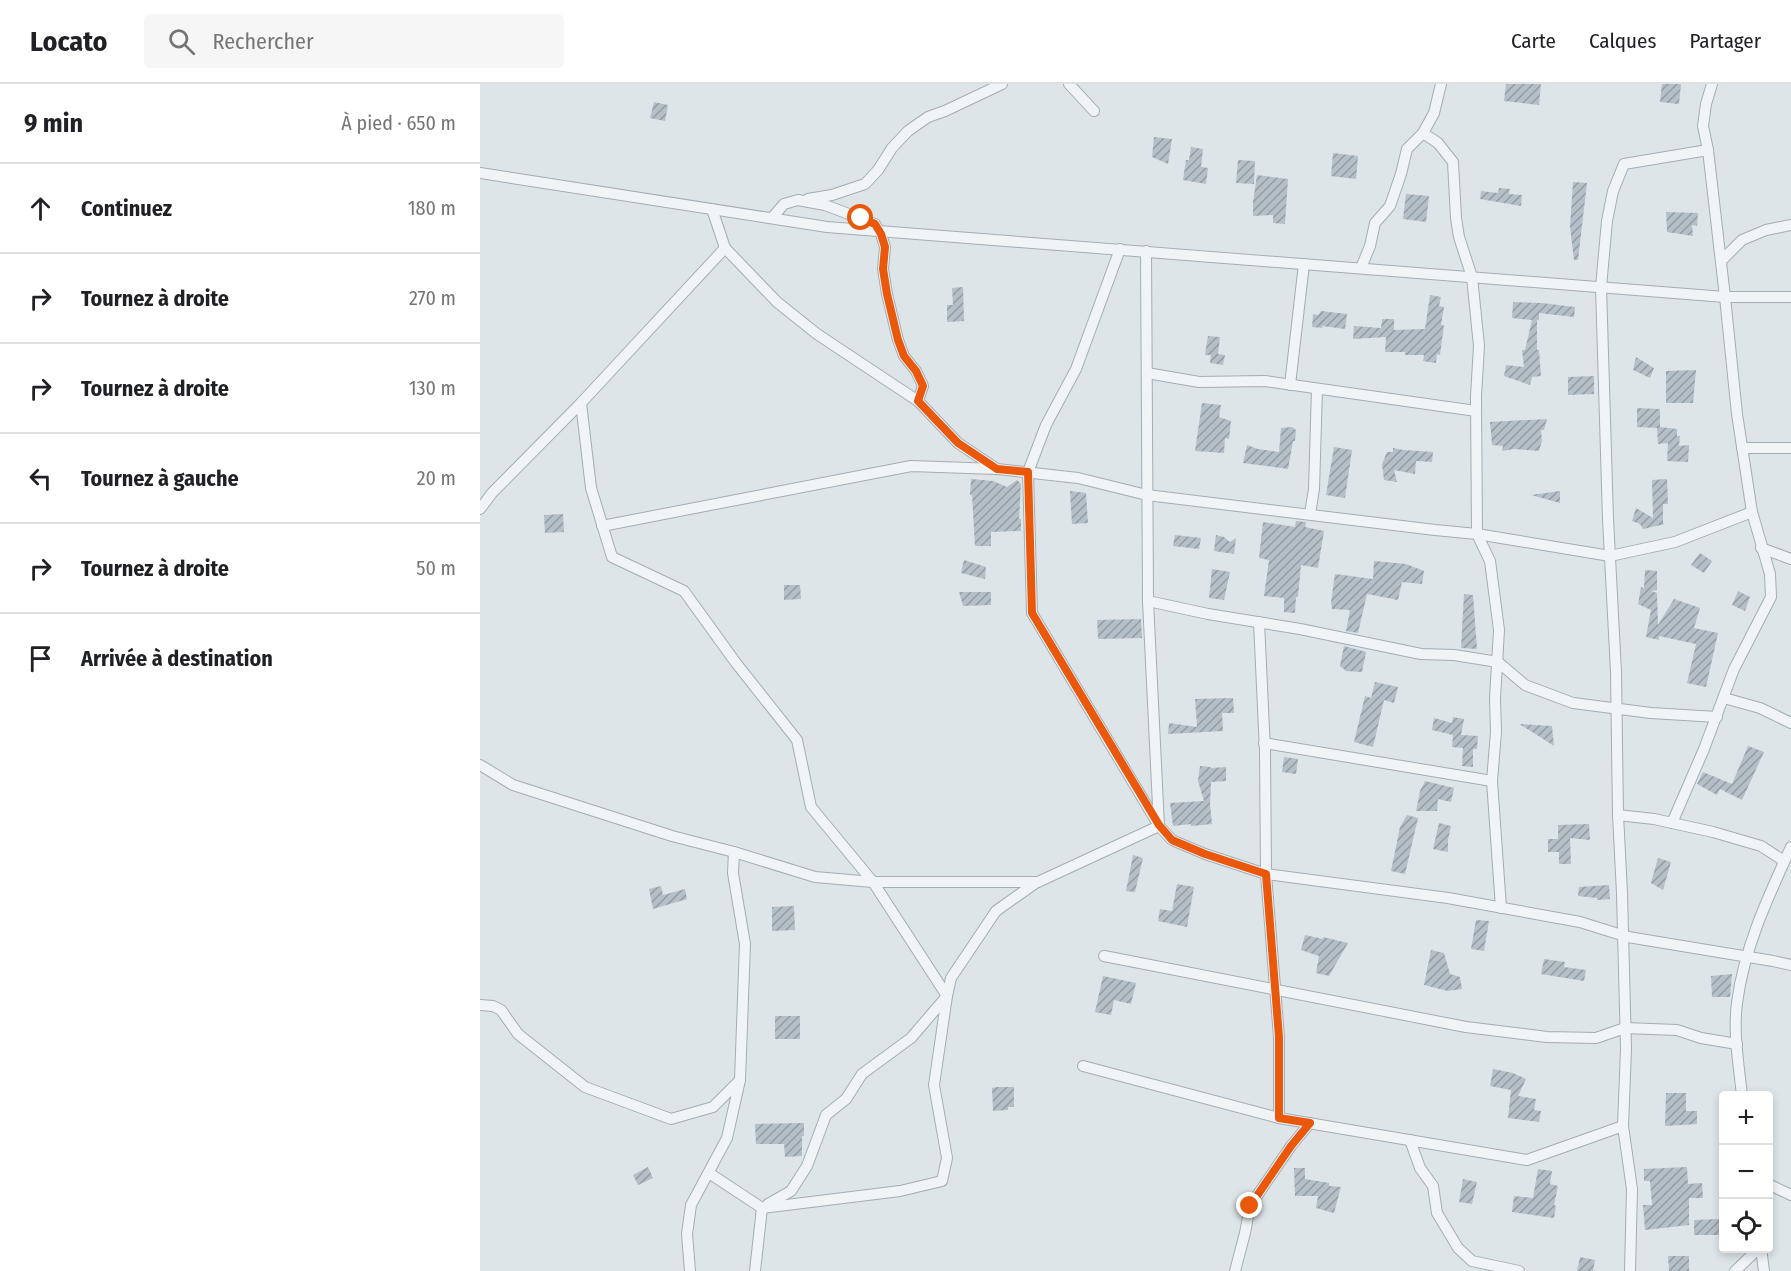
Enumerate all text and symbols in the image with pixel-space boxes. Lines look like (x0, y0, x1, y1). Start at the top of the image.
search box (144, 14, 564, 68)
text: Locato (30, 25, 108, 58)
icon: search (165, 25, 198, 58)
text: Rechercher (213, 28, 314, 55)
text: Carte (1511, 28, 1556, 54)
text: Calques (1589, 28, 1656, 54)
text: Partager (1689, 28, 1761, 54)
text: 9 min (24, 108, 83, 139)
text: À pied · 650 m (341, 111, 456, 135)
icon: ahead (24, 192, 57, 225)
text: Continuez (81, 195, 172, 222)
text: 180 m (408, 196, 456, 220)
route start (847, 204, 873, 230)
icon: right (24, 282, 57, 315)
text: Tournez à droite (81, 285, 229, 312)
text: 270 m (409, 286, 456, 310)
icon: right (24, 372, 57, 405)
text: Tournez à droite (81, 375, 229, 402)
text: 130 m (409, 376, 456, 400)
icon: left (24, 462, 57, 495)
text: Tournez à gauche (81, 465, 239, 492)
text: 20 m (417, 466, 456, 490)
icon: right (24, 552, 57, 585)
text: Tournez à droite (81, 555, 229, 582)
text: 50 m (416, 556, 456, 580)
icon: arrive (24, 642, 57, 675)
text: Arrivée à destination (81, 645, 273, 672)
map controls (1719, 1091, 1773, 1253)
button: + (1719, 1091, 1773, 1145)
button: − (1719, 1145, 1773, 1199)
route end (1236, 1192, 1262, 1218)
button: locate (1719, 1199, 1773, 1253)

